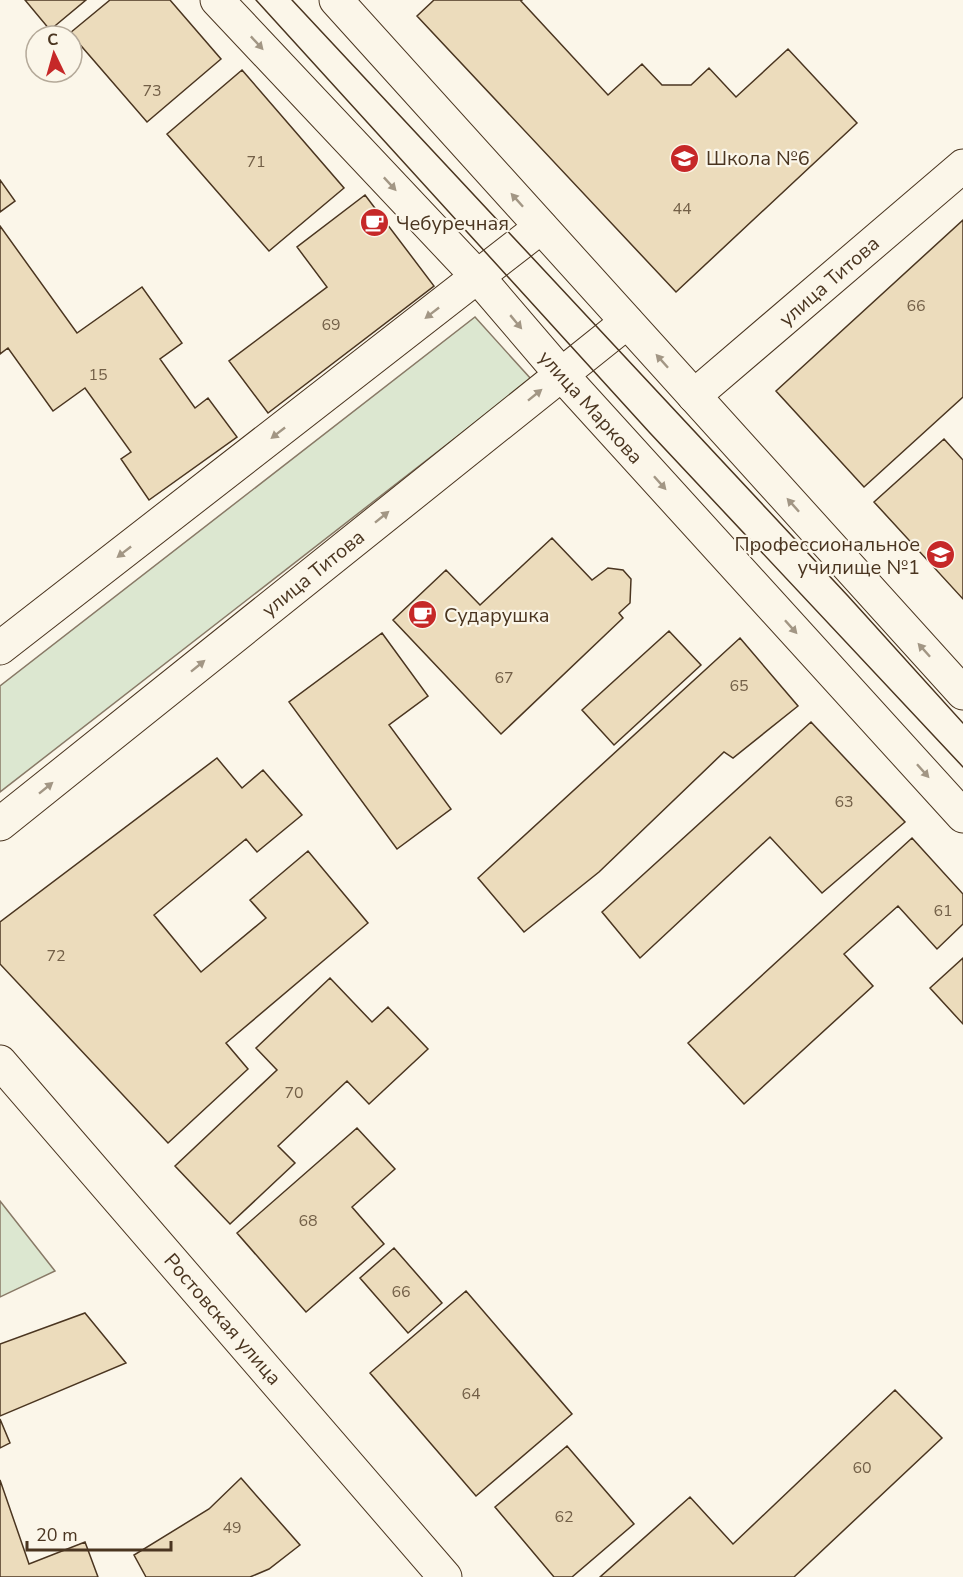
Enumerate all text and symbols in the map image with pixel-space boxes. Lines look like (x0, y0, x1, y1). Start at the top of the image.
north arrow (24, 24, 84, 84)
text: С (46, 29, 59, 51)
one-way arrow (249, 35, 263, 49)
house number: 73 (142, 80, 162, 102)
school or university icon: Школа №6 (669, 142, 701, 174)
place label: Школа №6 (706, 145, 810, 172)
house number: 71 (246, 151, 266, 173)
one-way arrow (383, 177, 397, 191)
one-way arrow (510, 193, 524, 208)
house number: 44 (672, 198, 692, 220)
cafe icon: Чебуречная (359, 207, 391, 239)
place label: Чебуречная (396, 210, 509, 237)
street label: улица Титова (773, 230, 885, 333)
house number: 66 (906, 295, 926, 317)
one-way arrow (424, 307, 440, 320)
house number: 69 (321, 314, 341, 336)
one-way arrow (509, 314, 522, 329)
street label: улица Маркова (532, 345, 649, 470)
one-way arrow (655, 353, 669, 368)
house number: 15 (88, 364, 108, 386)
one-way arrow (527, 390, 542, 402)
one-way arrow (270, 426, 286, 439)
one-way arrow (653, 475, 666, 490)
one-way arrow (787, 498, 800, 513)
one-way arrow (375, 512, 390, 524)
street label: улица Титова (256, 524, 370, 623)
place label: Профессиональное училище №1 (734, 531, 920, 581)
school or university icon: Профессиональное училище №1 (925, 539, 957, 571)
one-way arrow (116, 546, 131, 558)
cafe icon: Сударушка (407, 599, 439, 631)
place label: Сударушка (444, 602, 549, 629)
one-way arrow (784, 619, 797, 634)
one-way arrow (918, 643, 931, 658)
one-way arrow (190, 660, 205, 672)
house number: 67 (494, 667, 514, 689)
house number: 65 (729, 675, 749, 697)
one-way arrow (915, 764, 929, 778)
one-way arrow (38, 782, 53, 794)
house number: 63 (834, 791, 854, 813)
house number: 61 (933, 900, 953, 922)
house number: 72 (46, 945, 66, 967)
house number: 70 (284, 1082, 304, 1104)
house number: 68 (298, 1210, 318, 1232)
street label: Ростовская улица (158, 1248, 287, 1391)
house number: 66 (391, 1281, 411, 1303)
house number: 64 (461, 1383, 481, 1405)
house number: 60 (852, 1457, 872, 1479)
house number: 62 (554, 1506, 574, 1528)
scale bar (27, 1514, 171, 1552)
house number: 49 (222, 1517, 242, 1539)
text: 20 m (36, 1523, 78, 1547)

